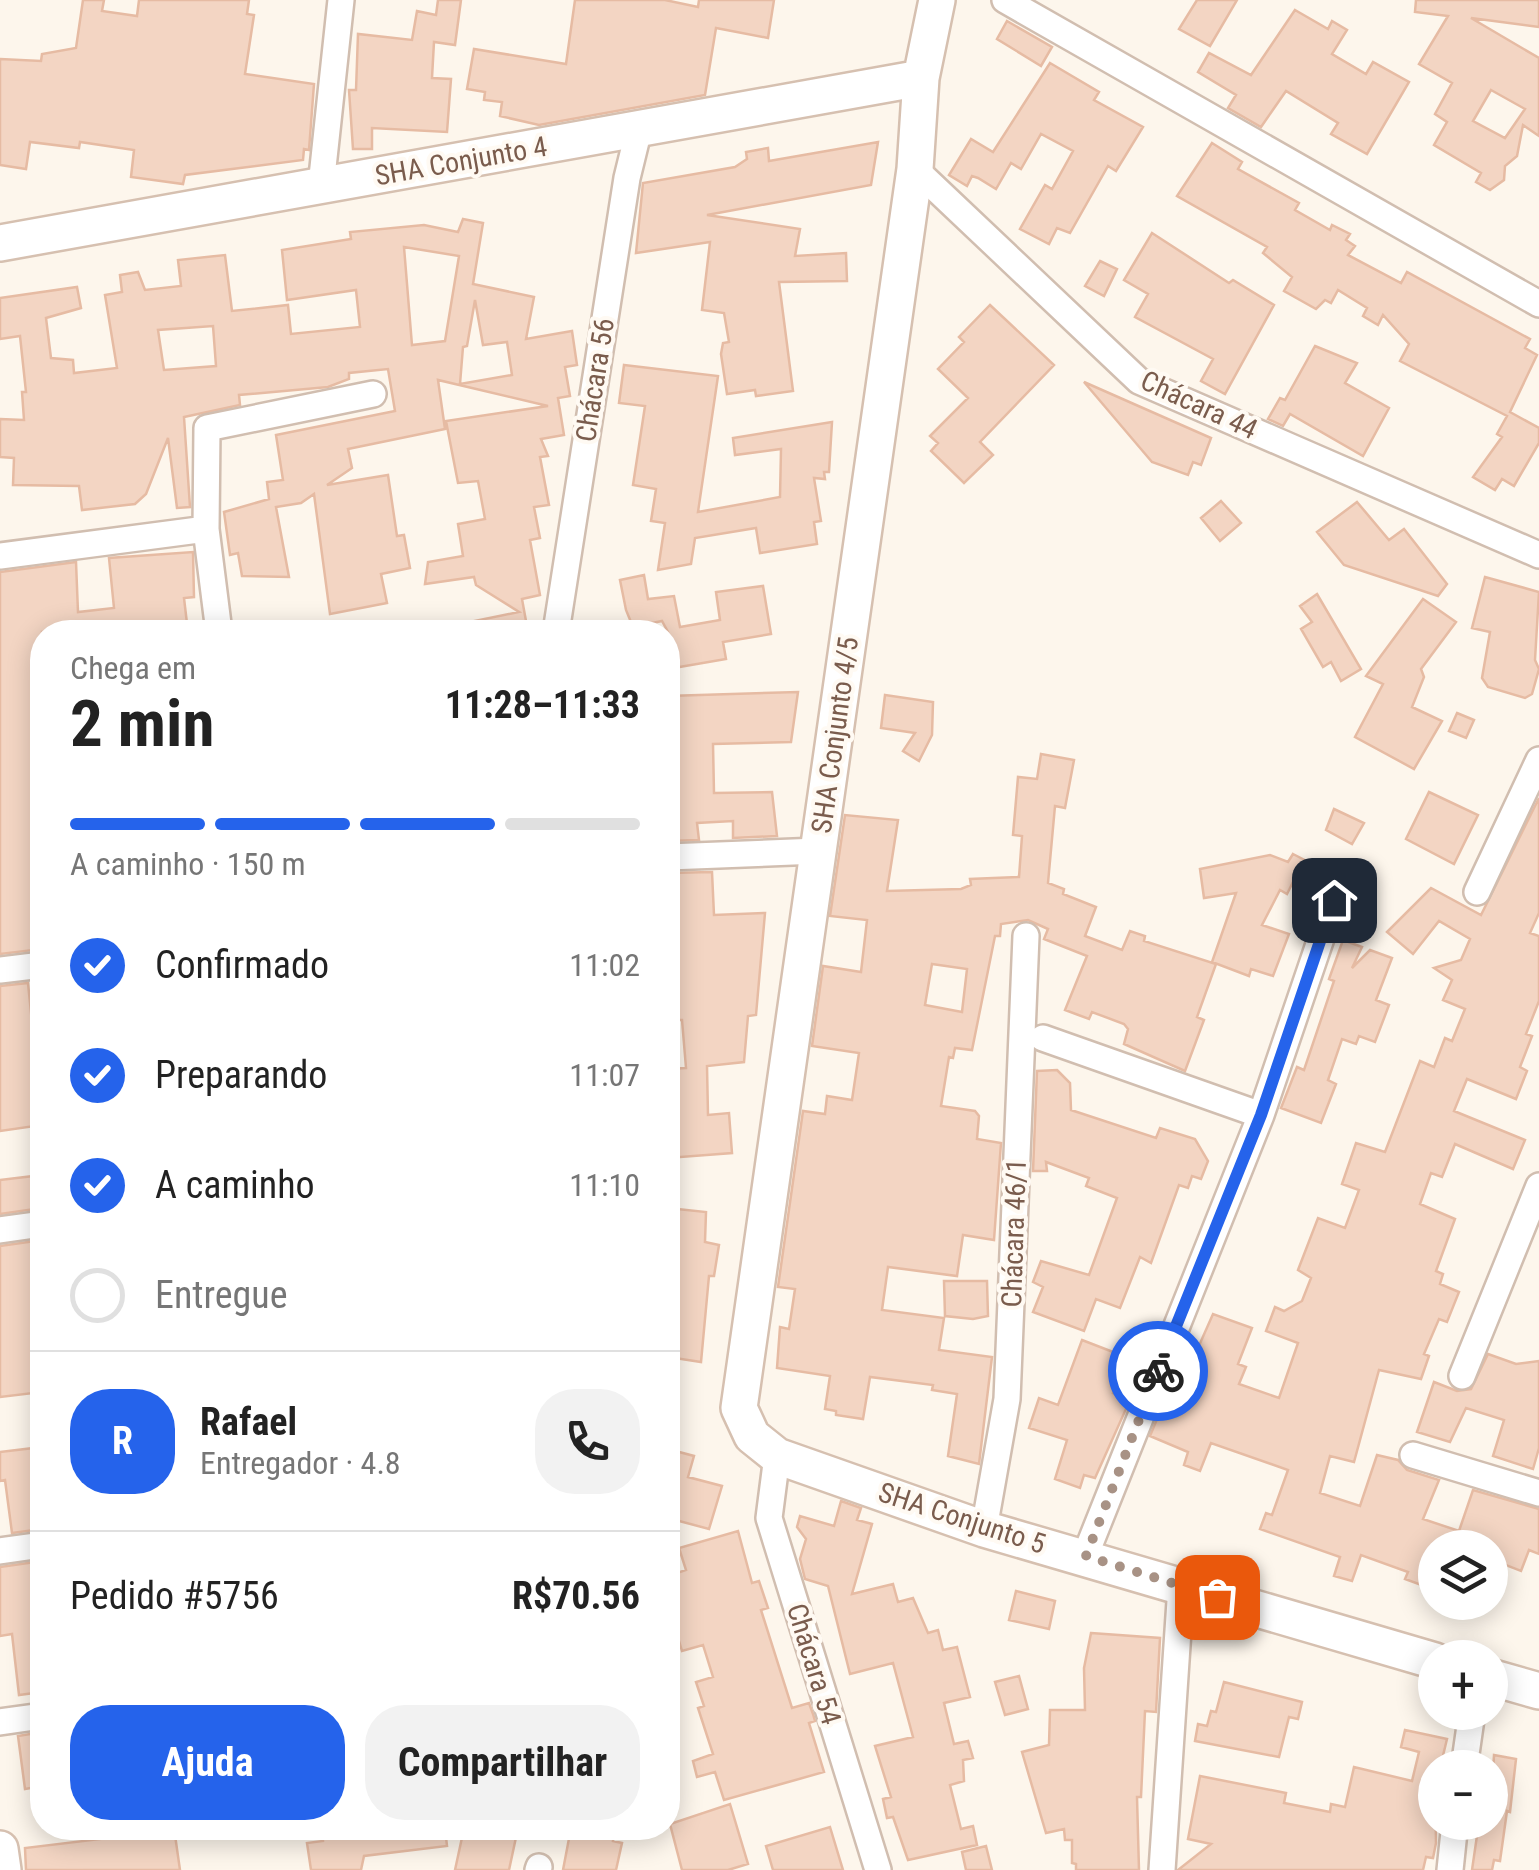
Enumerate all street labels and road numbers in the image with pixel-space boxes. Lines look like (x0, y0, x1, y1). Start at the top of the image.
street label: SHA Conjunto 4 (373, 130, 549, 192)
street label: Chácara 56 (569, 316, 621, 444)
street label: Chácara 44 (1136, 364, 1262, 446)
street label: SHA Conjunto 4/5 (805, 635, 865, 835)
street label: Chácara 46/1 (995, 1158, 1033, 1308)
street label: SHA Conjunto 5 (874, 1475, 1050, 1561)
street label: Chácara 54 (780, 1600, 848, 1728)

